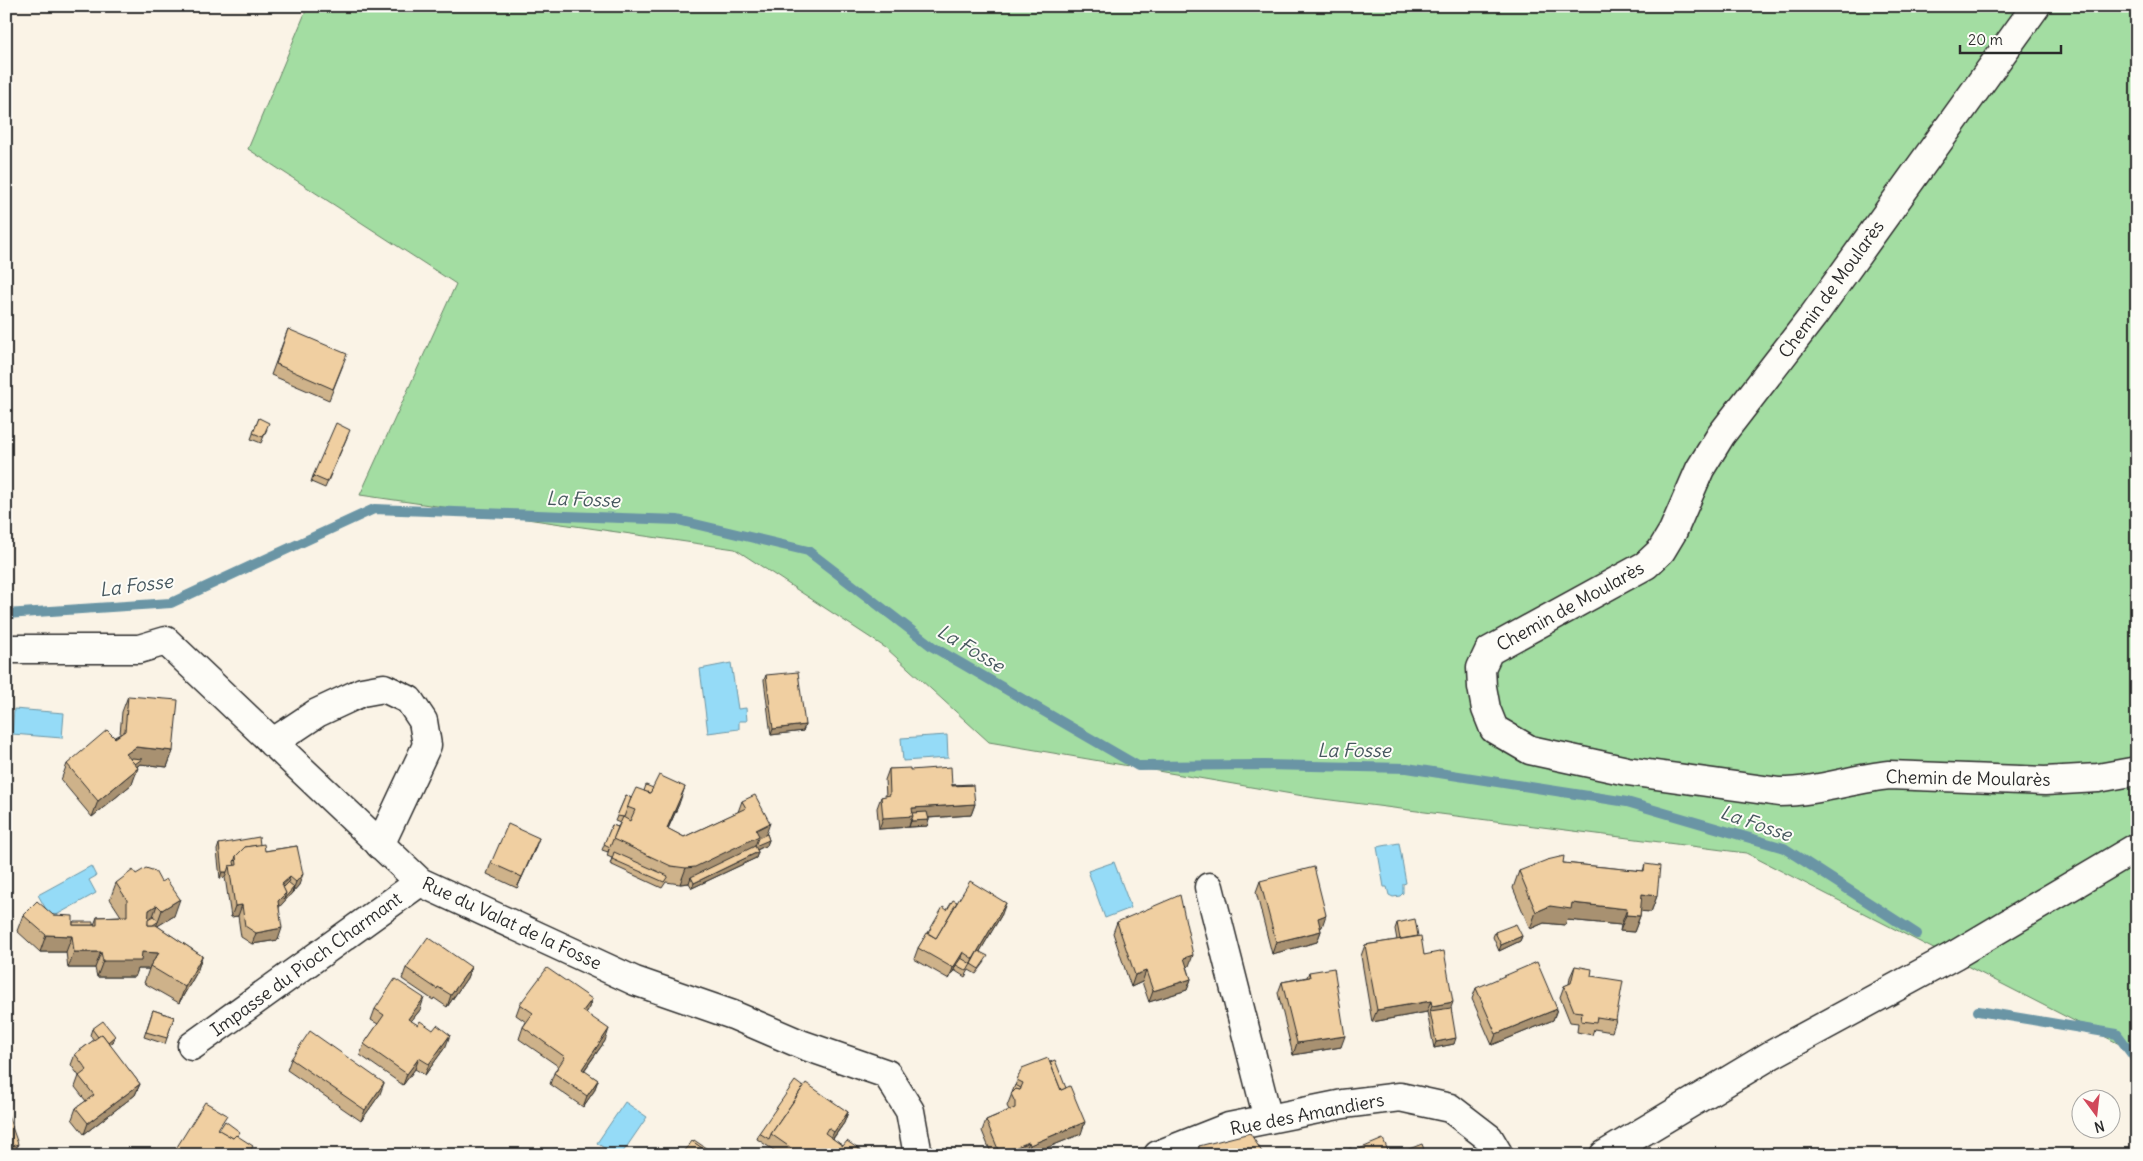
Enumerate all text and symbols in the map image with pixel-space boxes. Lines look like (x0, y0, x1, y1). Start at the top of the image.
scale bar (1960, 22, 2062, 54)
text: 20 m (1968, 30, 2003, 49)
street label: Chemin de Moularès (1773, 215, 1889, 363)
water label: La Fosse (546, 486, 622, 512)
street label: Chemin de Moularès (1492, 556, 1648, 656)
water label: La Fosse (98, 568, 176, 601)
water label: La Fosse (933, 619, 1010, 678)
water label: La Fosse (1317, 738, 1393, 762)
street label: Chemin de Moularès (1885, 765, 2051, 791)
water label: La Fosse (1717, 800, 1796, 847)
street label: Rue du Valat de la Fosse (419, 871, 605, 975)
street label: Impasse du Pioch Charmant (206, 887, 406, 1041)
street label: Rue des Amandiers (1228, 1088, 1386, 1140)
north arrow (2070, 1088, 2120, 1138)
text: N (2092, 1117, 2106, 1137)

